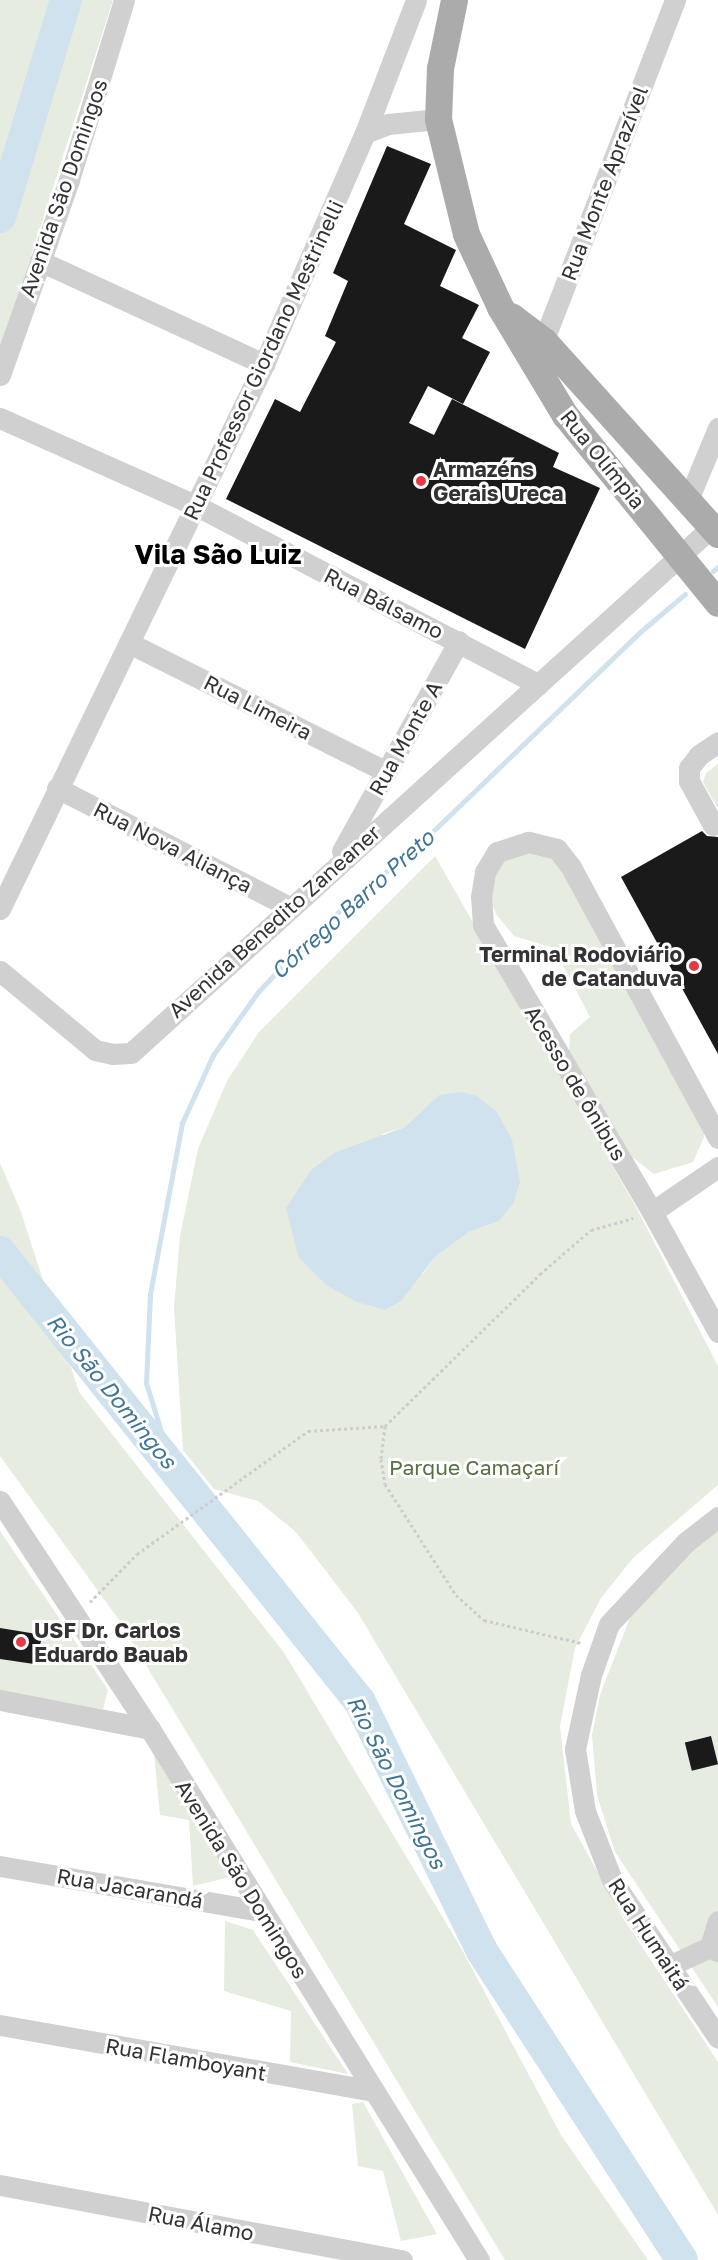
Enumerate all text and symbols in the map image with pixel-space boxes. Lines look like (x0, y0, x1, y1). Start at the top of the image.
street label: Avenida São Domingos (14, 76, 112, 300)
street label: Rua Monte Aprazível (555, 82, 653, 284)
street label: Rua Professor Giordano Mestrinelli (178, 196, 348, 524)
street label: Rua Olímpia (555, 404, 651, 514)
place label: Armazéns Gerais Ureca (433, 456, 564, 506)
marker: Armazéns Gerais Ureca (414, 474, 428, 488)
district label: Vila São Luiz (134, 539, 302, 571)
street label: Rua Bálsamo (320, 562, 448, 644)
street label: Rua Limeira (200, 669, 316, 745)
street label: Rua Monte A (363, 676, 447, 800)
street label: Rua Nova Aliança (90, 796, 256, 898)
street label: Avenida Benedito Zaneaner (163, 819, 385, 1023)
water label: Córrego Barro Preto (265, 824, 439, 984)
place label: Terminal Rodoviário de Catanduva (479, 941, 682, 991)
marker: Terminal Rodoviário de Catanduva (687, 959, 701, 973)
street label: Acesso de ônibus (520, 1001, 632, 1165)
water label: Rio São Domingos (42, 1309, 182, 1473)
park label: Parque Camaçarí (389, 1454, 559, 1480)
place label: USF Dr. Carlos Eduardo Bauab (34, 1617, 188, 1667)
marker: USF Dr. Carlos Eduardo Bauab (12, 1633, 30, 1651)
water label: Rio São Domingos (342, 1691, 452, 1873)
street label: Avenida São Domingos (171, 1775, 313, 1983)
street label: Rua Jacarandá (55, 1863, 205, 1913)
street label: Rua Humaitá (603, 1873, 695, 1995)
street label: Rua Flamboyant (104, 2032, 268, 2086)
street label: Rua Álamo (146, 2200, 256, 2246)

